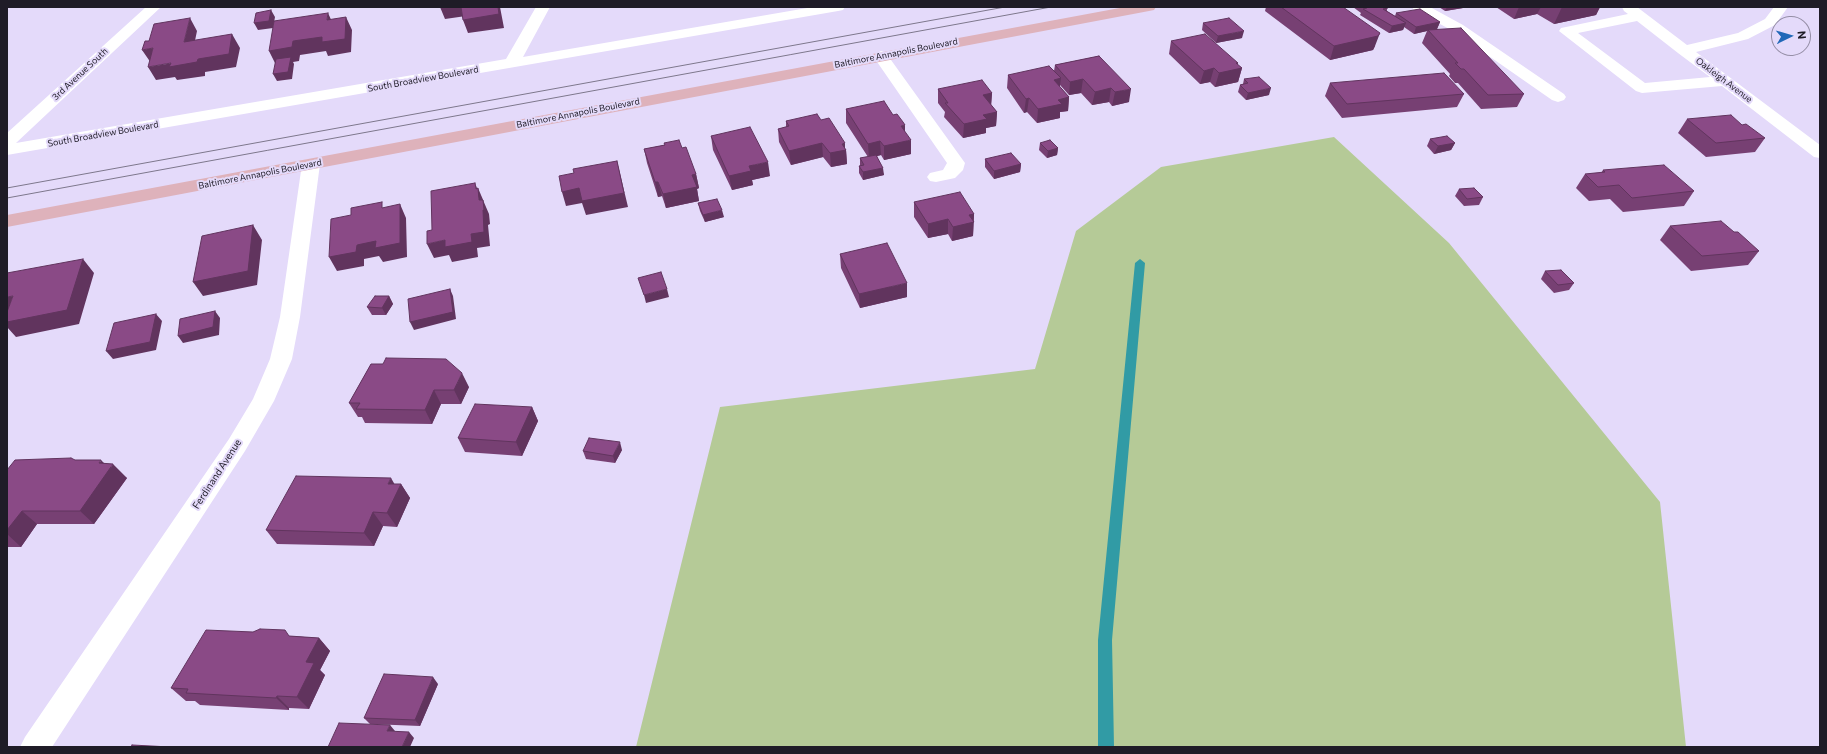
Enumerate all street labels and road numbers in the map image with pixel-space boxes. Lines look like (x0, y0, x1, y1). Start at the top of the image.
street label: Baltimore Annapolis Boulevard (833, 36, 959, 70)
street label: 3rd Avenue South (50, 46, 110, 102)
street label: Oakleigh Avenue (1694, 55, 1754, 105)
street label: South Broadview Boulevard (367, 64, 479, 94)
street label: Baltimore Annapolis Boulevard (515, 96, 641, 130)
street label: South Broadview Boulevard (47, 119, 159, 149)
street label: Baltimore Annapolis Boulevard (197, 157, 323, 191)
street label: Ferdinand Avenue (190, 437, 244, 511)

